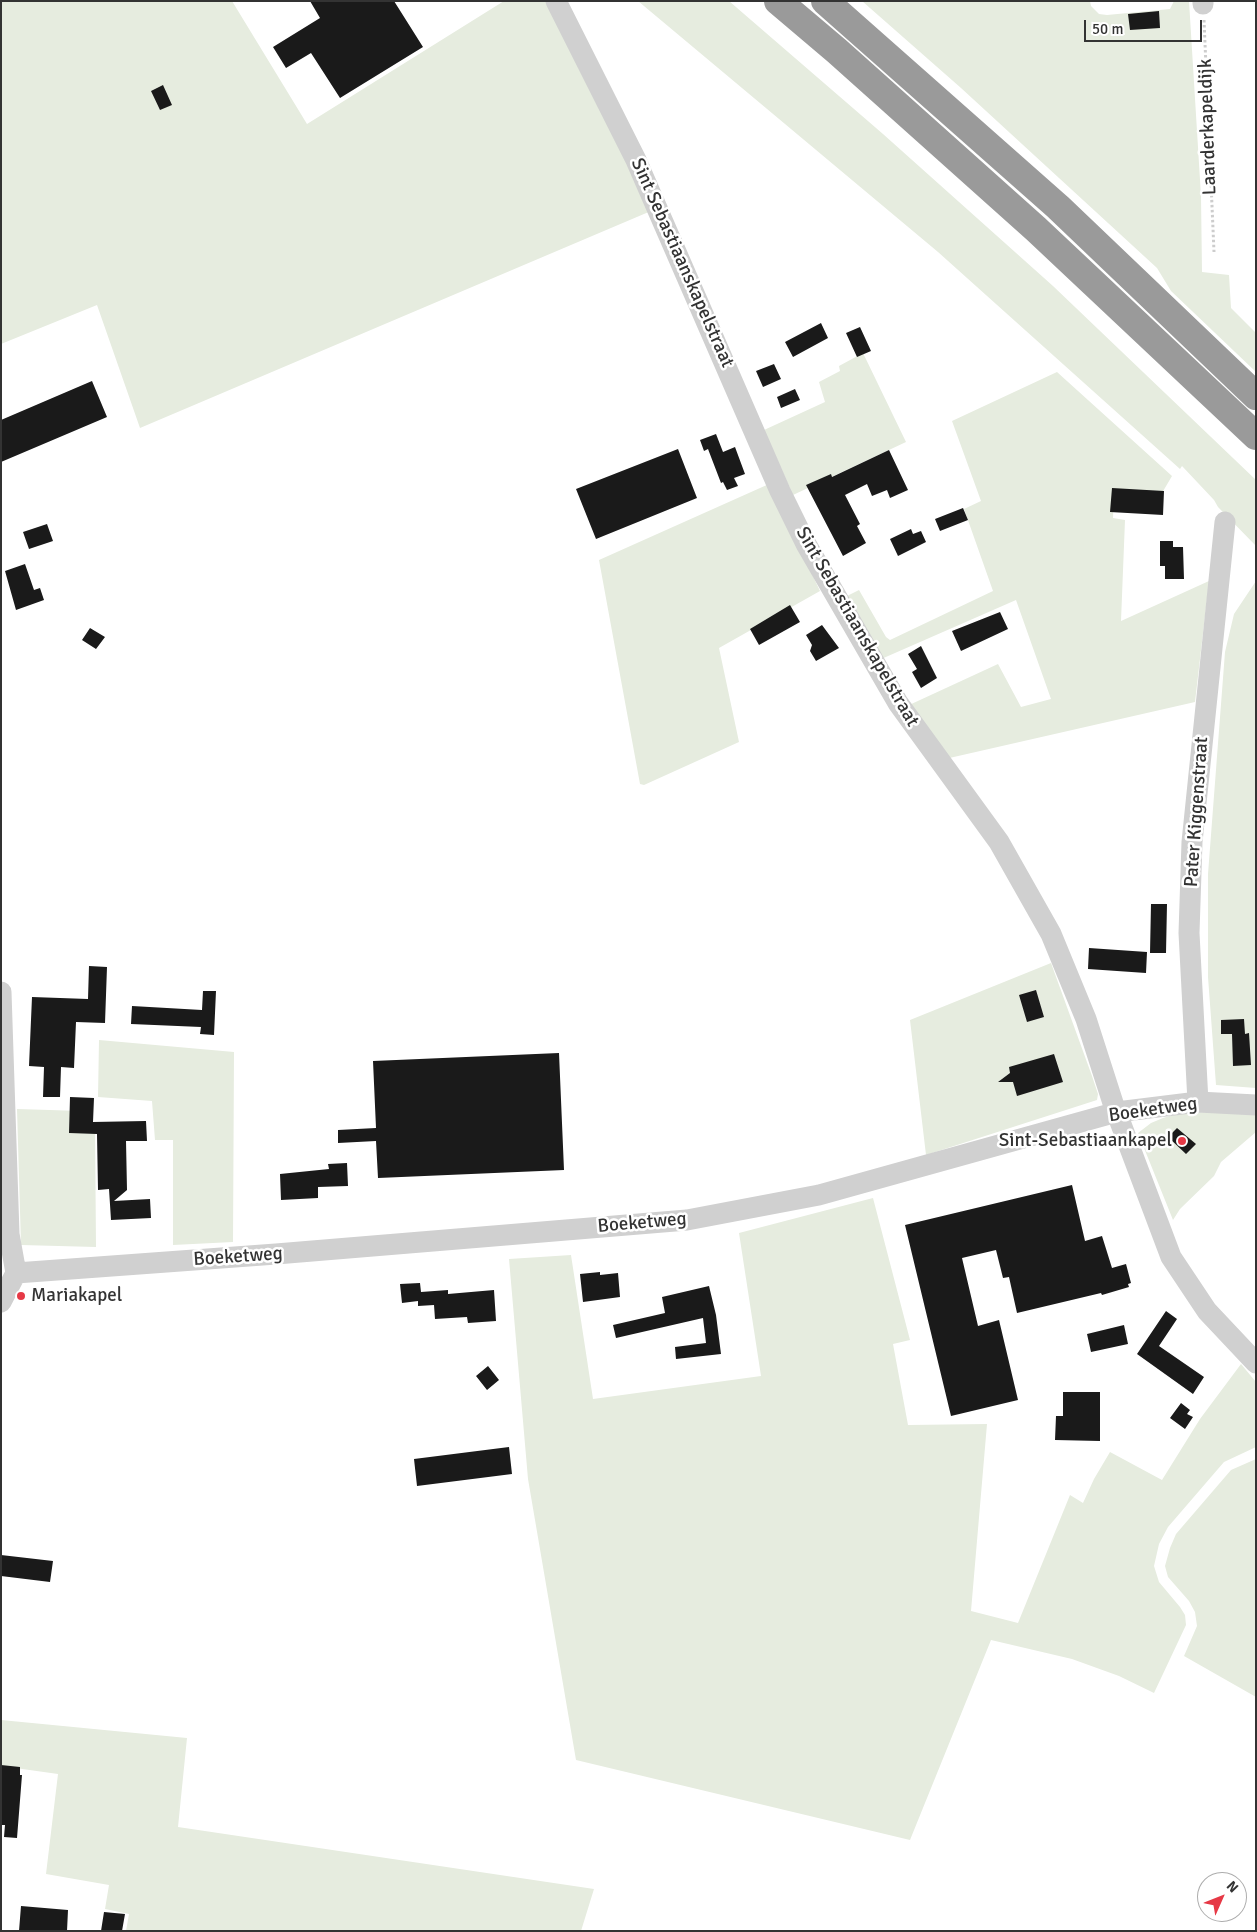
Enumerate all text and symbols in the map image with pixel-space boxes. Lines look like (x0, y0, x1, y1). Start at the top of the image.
scale bar (1087, 10, 1204, 42)
text: 50 m (1092, 20, 1123, 38)
street label: Laarderkapeldijk (1194, 58, 1222, 196)
street label: Sint Sebastiaanskapelstraat (625, 155, 739, 371)
street label: Sint Sebastiaanskapelstraat (790, 523, 924, 731)
street label: Pater Kiggenstraat (1180, 736, 1214, 888)
street label: Boeketweg (1107, 1092, 1199, 1128)
place label: Sint-Sebastiaankapel (999, 1130, 1172, 1152)
marker: Sint-Sebastiaankapel (1176, 1135, 1188, 1147)
street label: Boeketweg (596, 1208, 688, 1238)
street label: Boeketweg (193, 1243, 283, 1271)
place label: Mariakapel (31, 1285, 122, 1307)
marker: Mariakapel (15, 1290, 27, 1302)
north arrow (1197, 1872, 1247, 1922)
text: N (1223, 1878, 1242, 1896)

